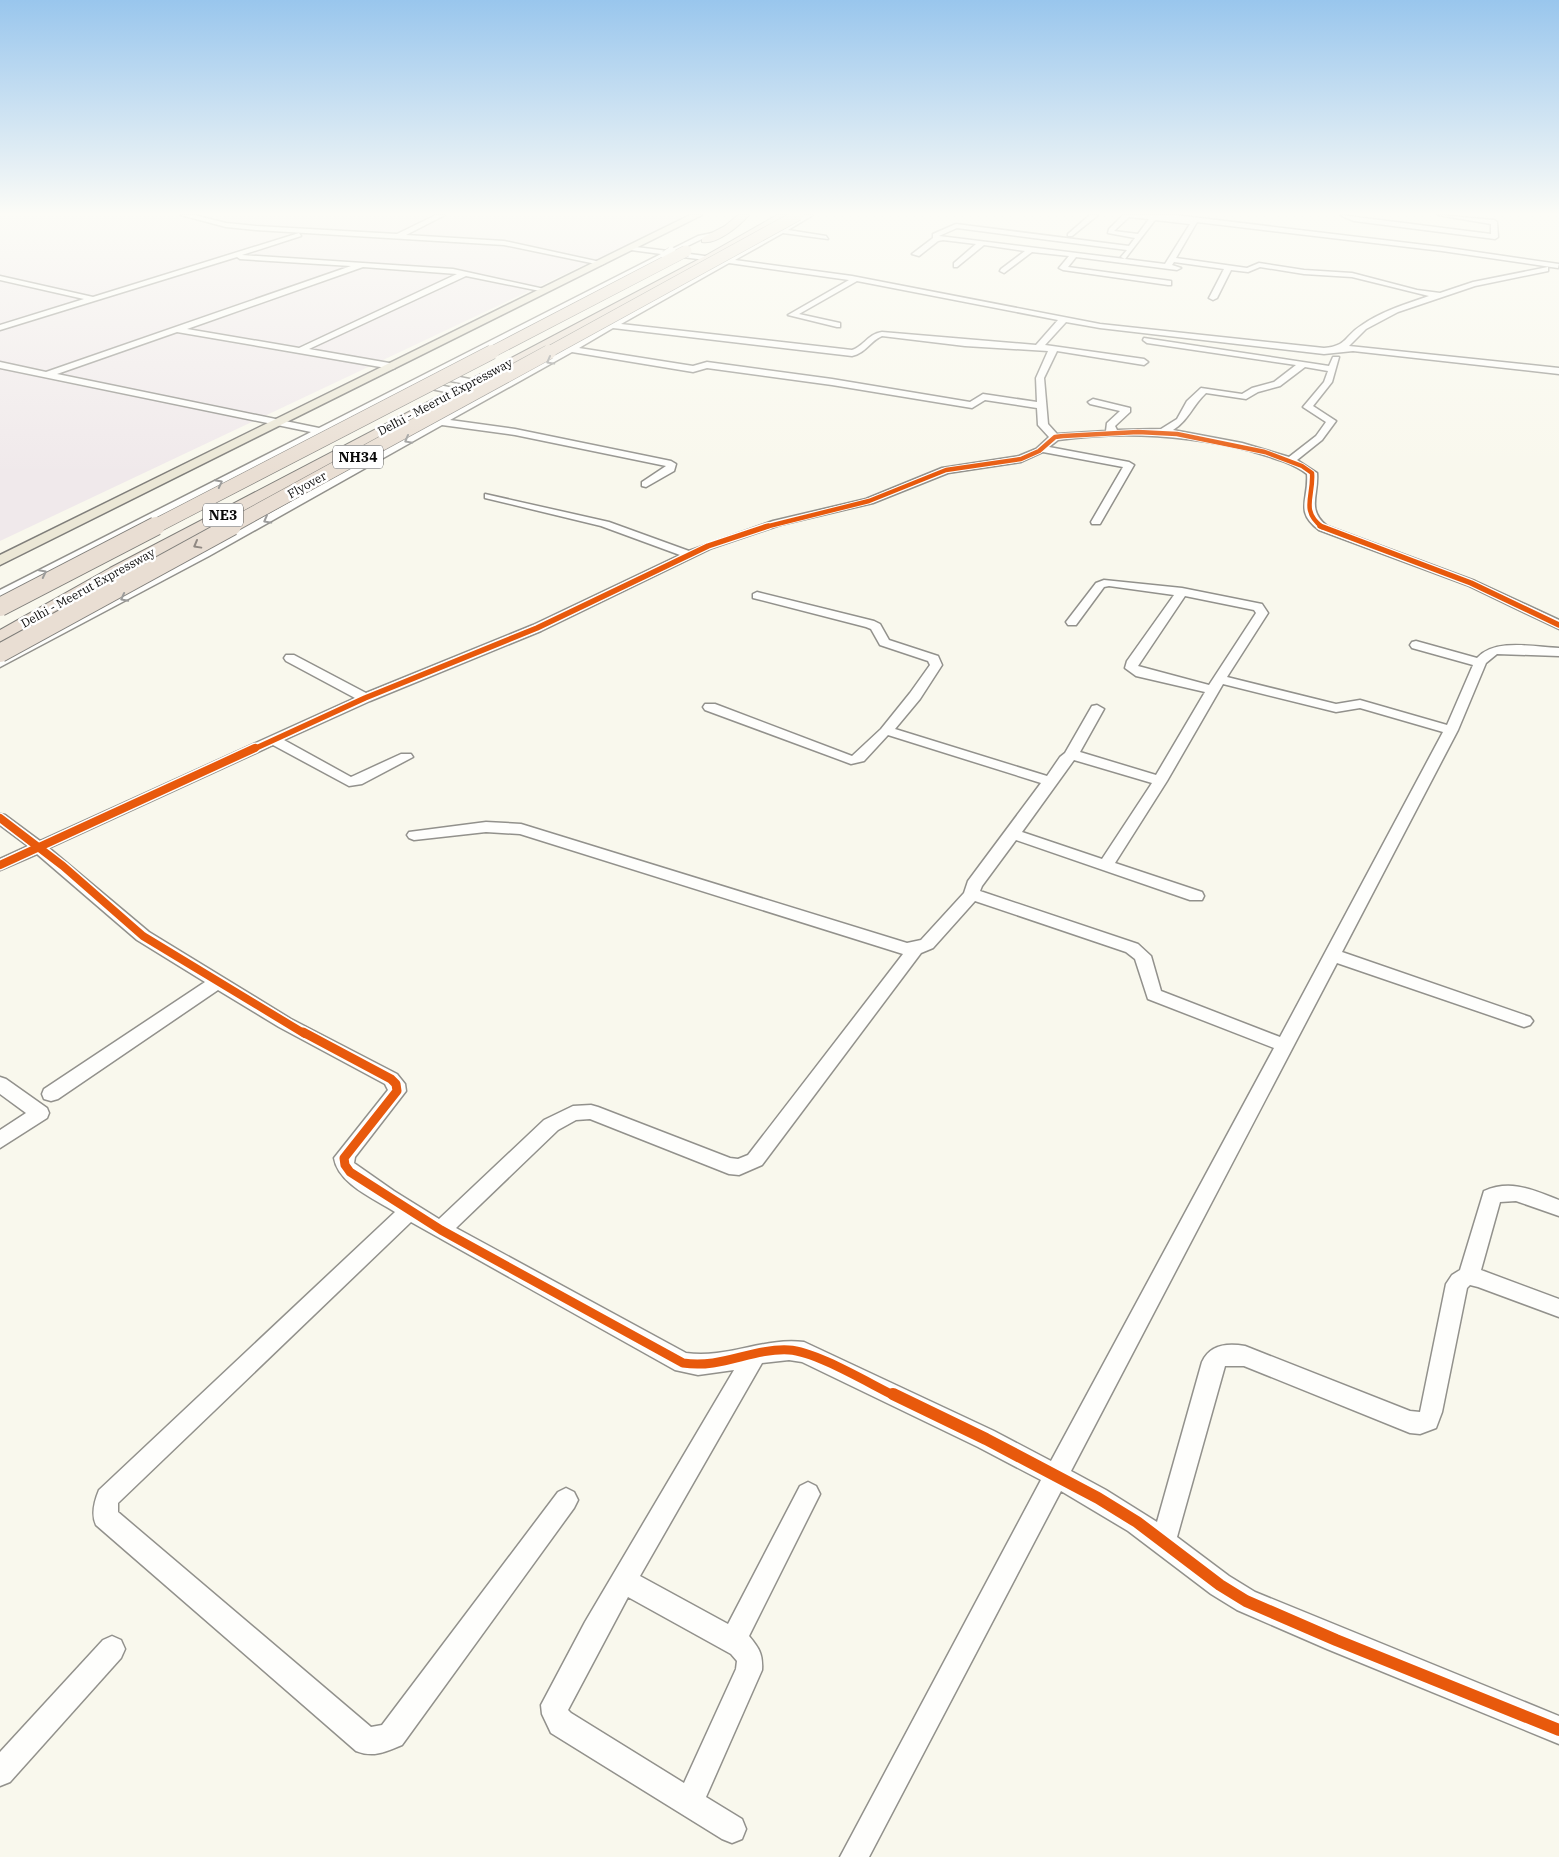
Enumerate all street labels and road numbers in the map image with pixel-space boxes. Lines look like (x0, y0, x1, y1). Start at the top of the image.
street label: Delhi - Meerut Expressway (375, 354, 515, 439)
road number: NH34 (333, 446, 383, 468)
street label: Flyover (285, 467, 329, 501)
road number: NE3 (203, 504, 243, 526)
street label: Delhi - Meerut Expressway (18, 544, 158, 631)

